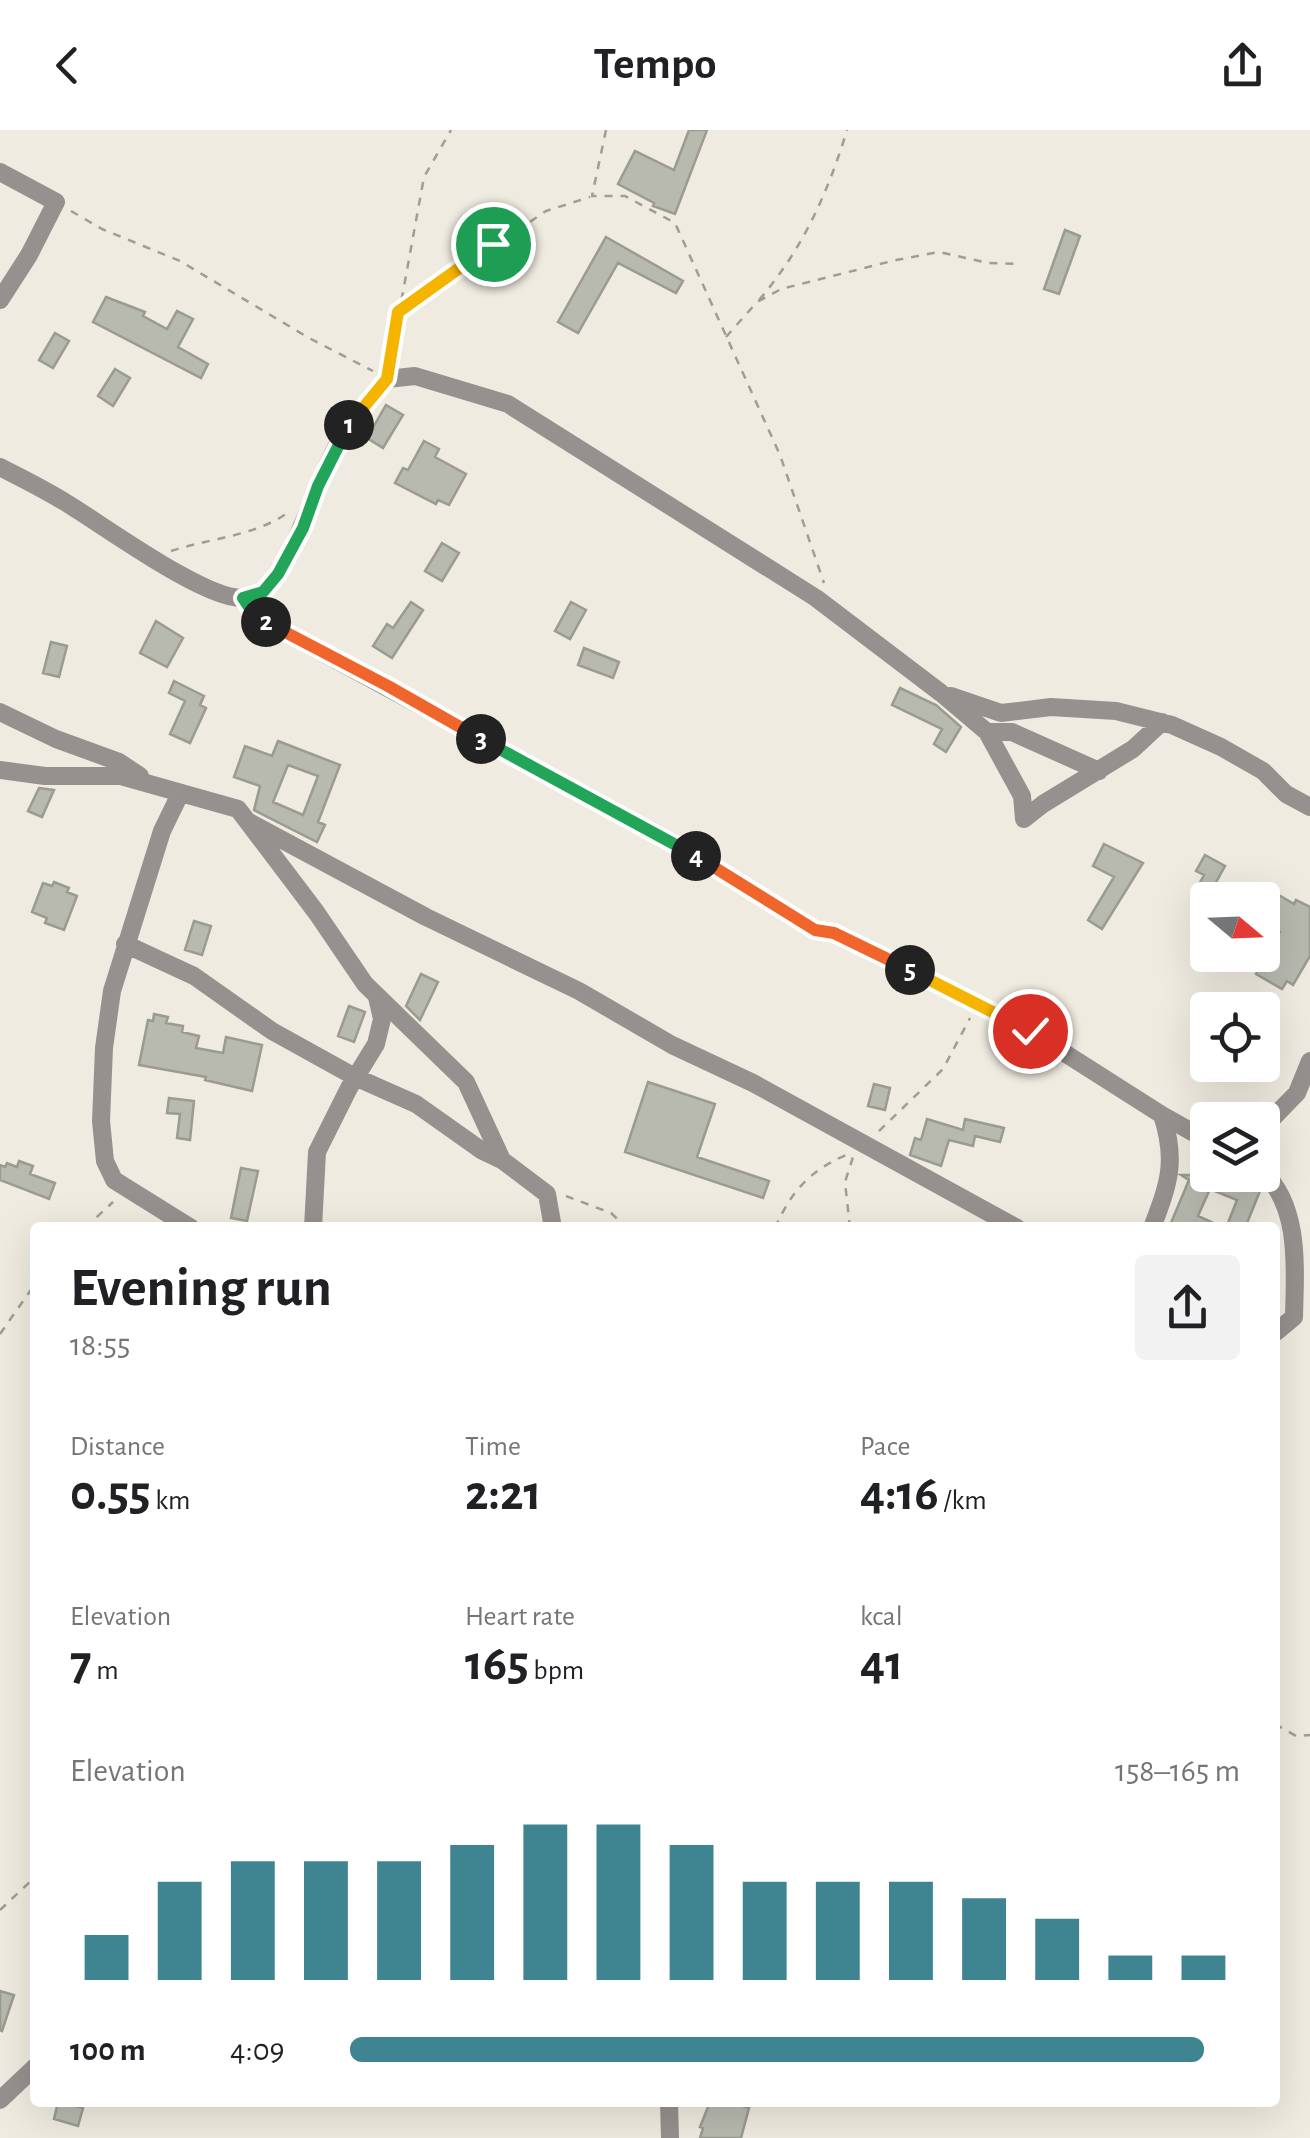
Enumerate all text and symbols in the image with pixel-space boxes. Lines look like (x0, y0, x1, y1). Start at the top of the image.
icon: back (40, 38, 95, 93)
icon: share (1215, 38, 1270, 93)
text: Tempo (594, 42, 716, 87)
pin (451, 202, 536, 287)
icon: arrive (466, 217, 521, 272)
pin: 1 (324, 400, 374, 450)
text: 1 (344, 411, 354, 439)
pin: 2 (241, 597, 291, 647)
text: 2 (259, 608, 273, 636)
pin: 3 (456, 714, 506, 764)
text: 3 (475, 725, 487, 753)
pin: 4 (671, 831, 721, 881)
text: 4 (689, 842, 703, 870)
north arrow (1190, 882, 1280, 972)
map controls (1190, 882, 1280, 1192)
pin: 5 (885, 945, 935, 995)
text: 5 (904, 956, 916, 984)
pin (988, 989, 1073, 1074)
button: locate (1190, 992, 1280, 1082)
icon: check (1003, 1004, 1058, 1059)
button: layers (1190, 1102, 1280, 1192)
button: share (1135, 1255, 1240, 1360)
text: Evening run (70, 1261, 332, 1316)
text: 18:55 (70, 1329, 130, 1361)
text: Distance (70, 1433, 165, 1461)
text: Time (465, 1433, 521, 1461)
text: Pace (860, 1433, 910, 1461)
text: 0.55 (70, 1469, 151, 1519)
text: 2:21 (465, 1469, 542, 1519)
text: 4:16 (860, 1469, 939, 1519)
text: km (151, 1487, 191, 1515)
text: /km (939, 1487, 987, 1515)
text: Elevation (70, 1603, 171, 1631)
text: Heart rate (465, 1603, 575, 1631)
text: kcal (860, 1603, 903, 1631)
text: 7 (70, 1639, 92, 1689)
text: 165 (465, 1639, 529, 1689)
text: 41 (860, 1639, 903, 1689)
text: m (92, 1657, 119, 1685)
text: bpm (529, 1657, 584, 1685)
text: Elevation (70, 1755, 186, 1787)
text: 158–165 m (1115, 1755, 1240, 1787)
text: 100 m (70, 2034, 146, 2066)
text: 4:09 (230, 2034, 285, 2066)

